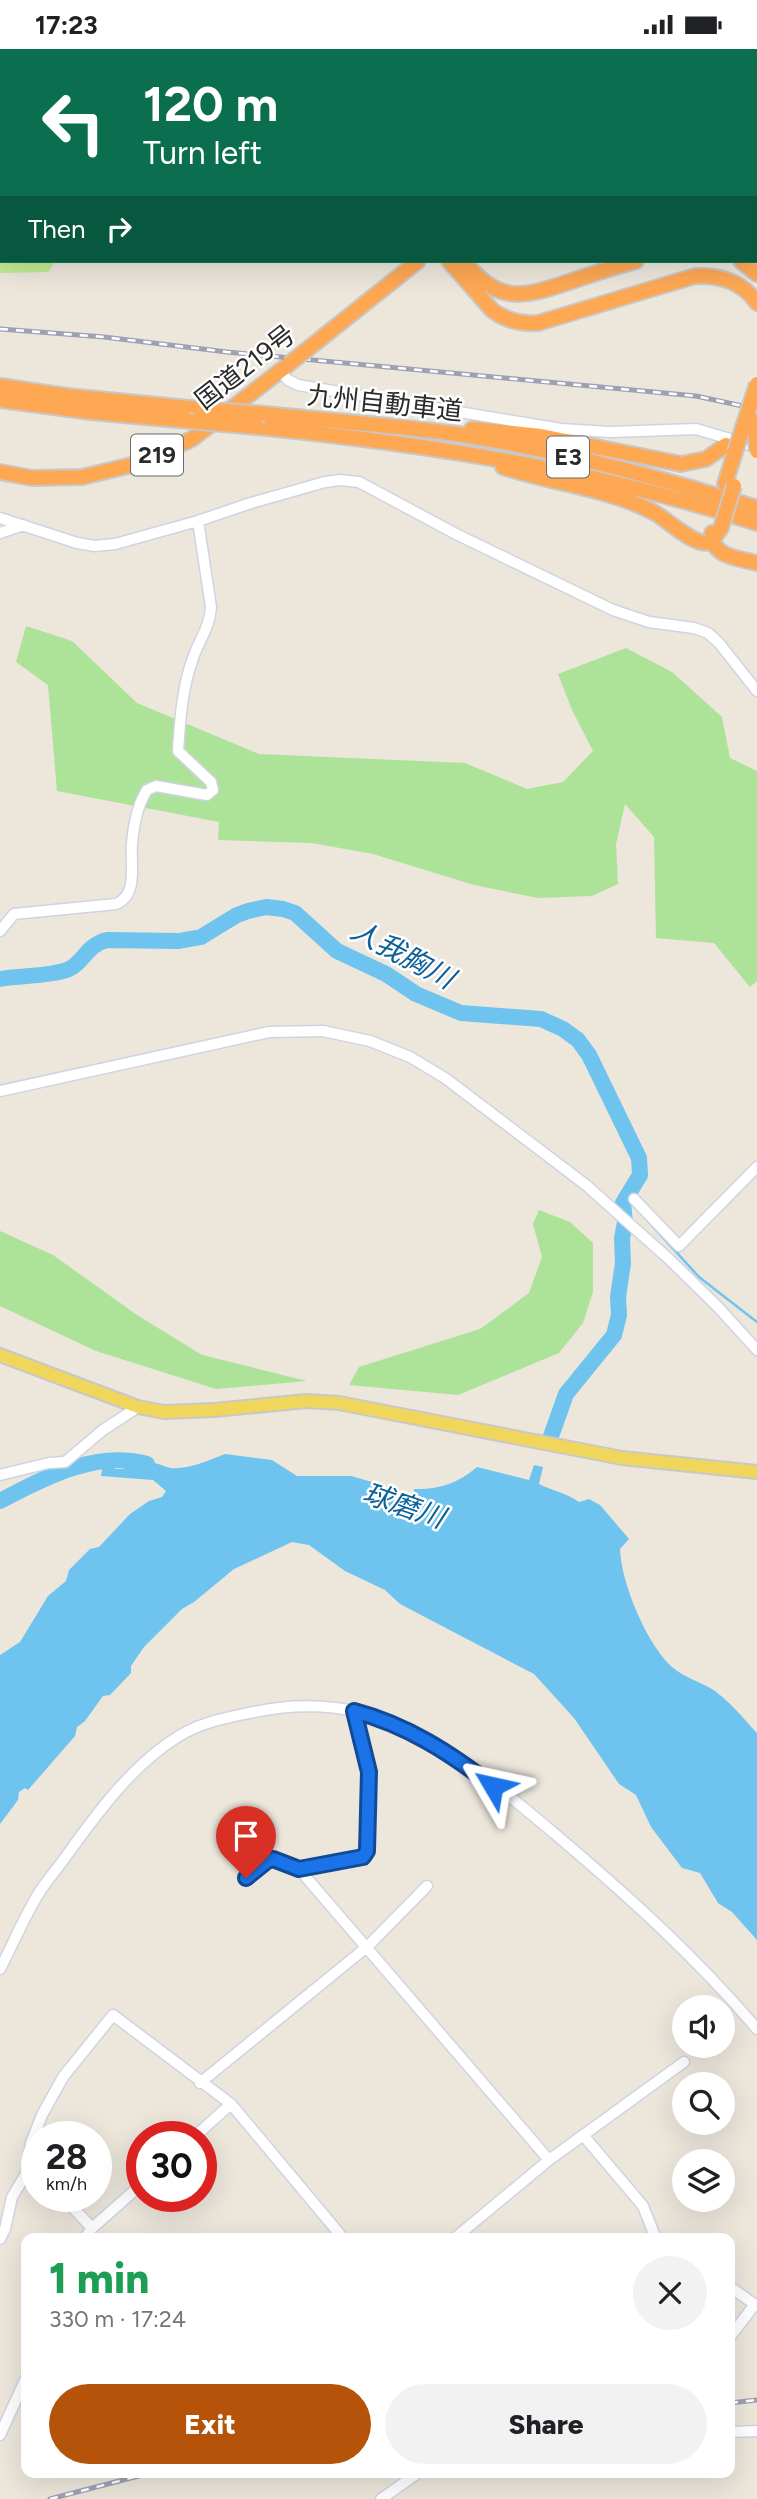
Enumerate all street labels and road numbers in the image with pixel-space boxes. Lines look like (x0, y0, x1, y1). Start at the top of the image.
street label: 国道219号 (189, 318, 301, 416)
street label: 九州自動車道 (306, 379, 464, 427)
road number: 219 (131, 435, 183, 475)
road number: E3 (547, 437, 589, 477)

